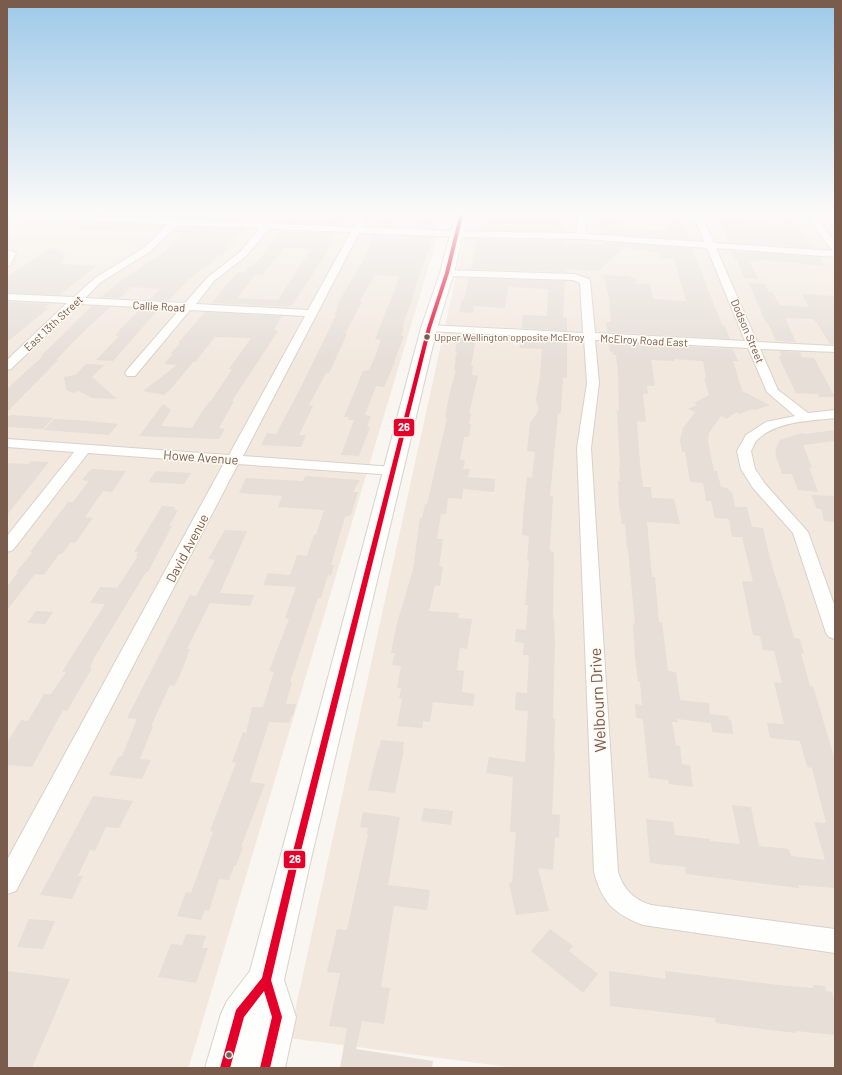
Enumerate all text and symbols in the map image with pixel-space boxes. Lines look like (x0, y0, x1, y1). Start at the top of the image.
street label: East 13th Street (21, 293, 85, 353)
street label: Dodson Street (729, 297, 767, 365)
street label: Callie Road (132, 298, 186, 314)
place label: Upper Wellington opposite McElroy (434, 331, 585, 343)
street label: McElroy Road East (600, 331, 688, 349)
marker: Upper Wellington opposite McElroy (422, 332, 432, 342)
line badge: 26 (393, 418, 415, 437)
text: 26 (398, 420, 410, 433)
street label: Howe Avenue (163, 446, 239, 468)
street label: David Avenue (162, 511, 212, 585)
street label: Welbourn Drive (585, 647, 609, 753)
line badge: 26 (283, 850, 306, 869)
text: 26 (289, 852, 301, 865)
unlabelled marker (224, 1050, 234, 1060)

